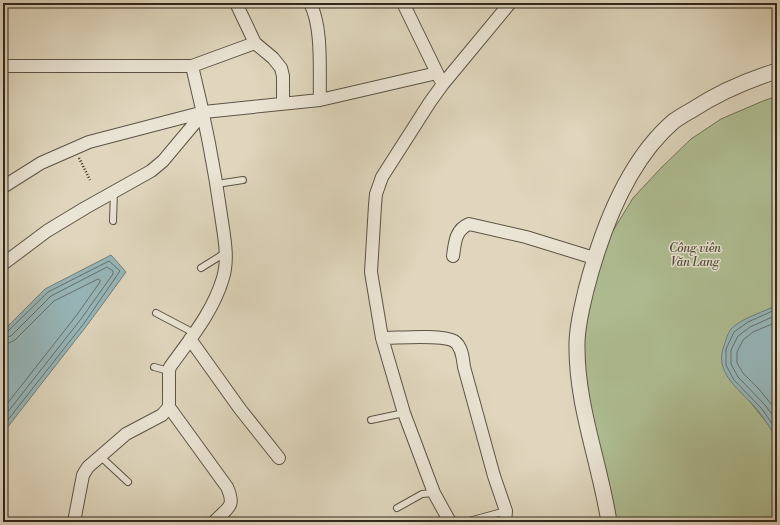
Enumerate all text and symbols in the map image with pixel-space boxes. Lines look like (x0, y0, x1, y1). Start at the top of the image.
park label: Công viên Văn Lang (669, 241, 721, 270)

